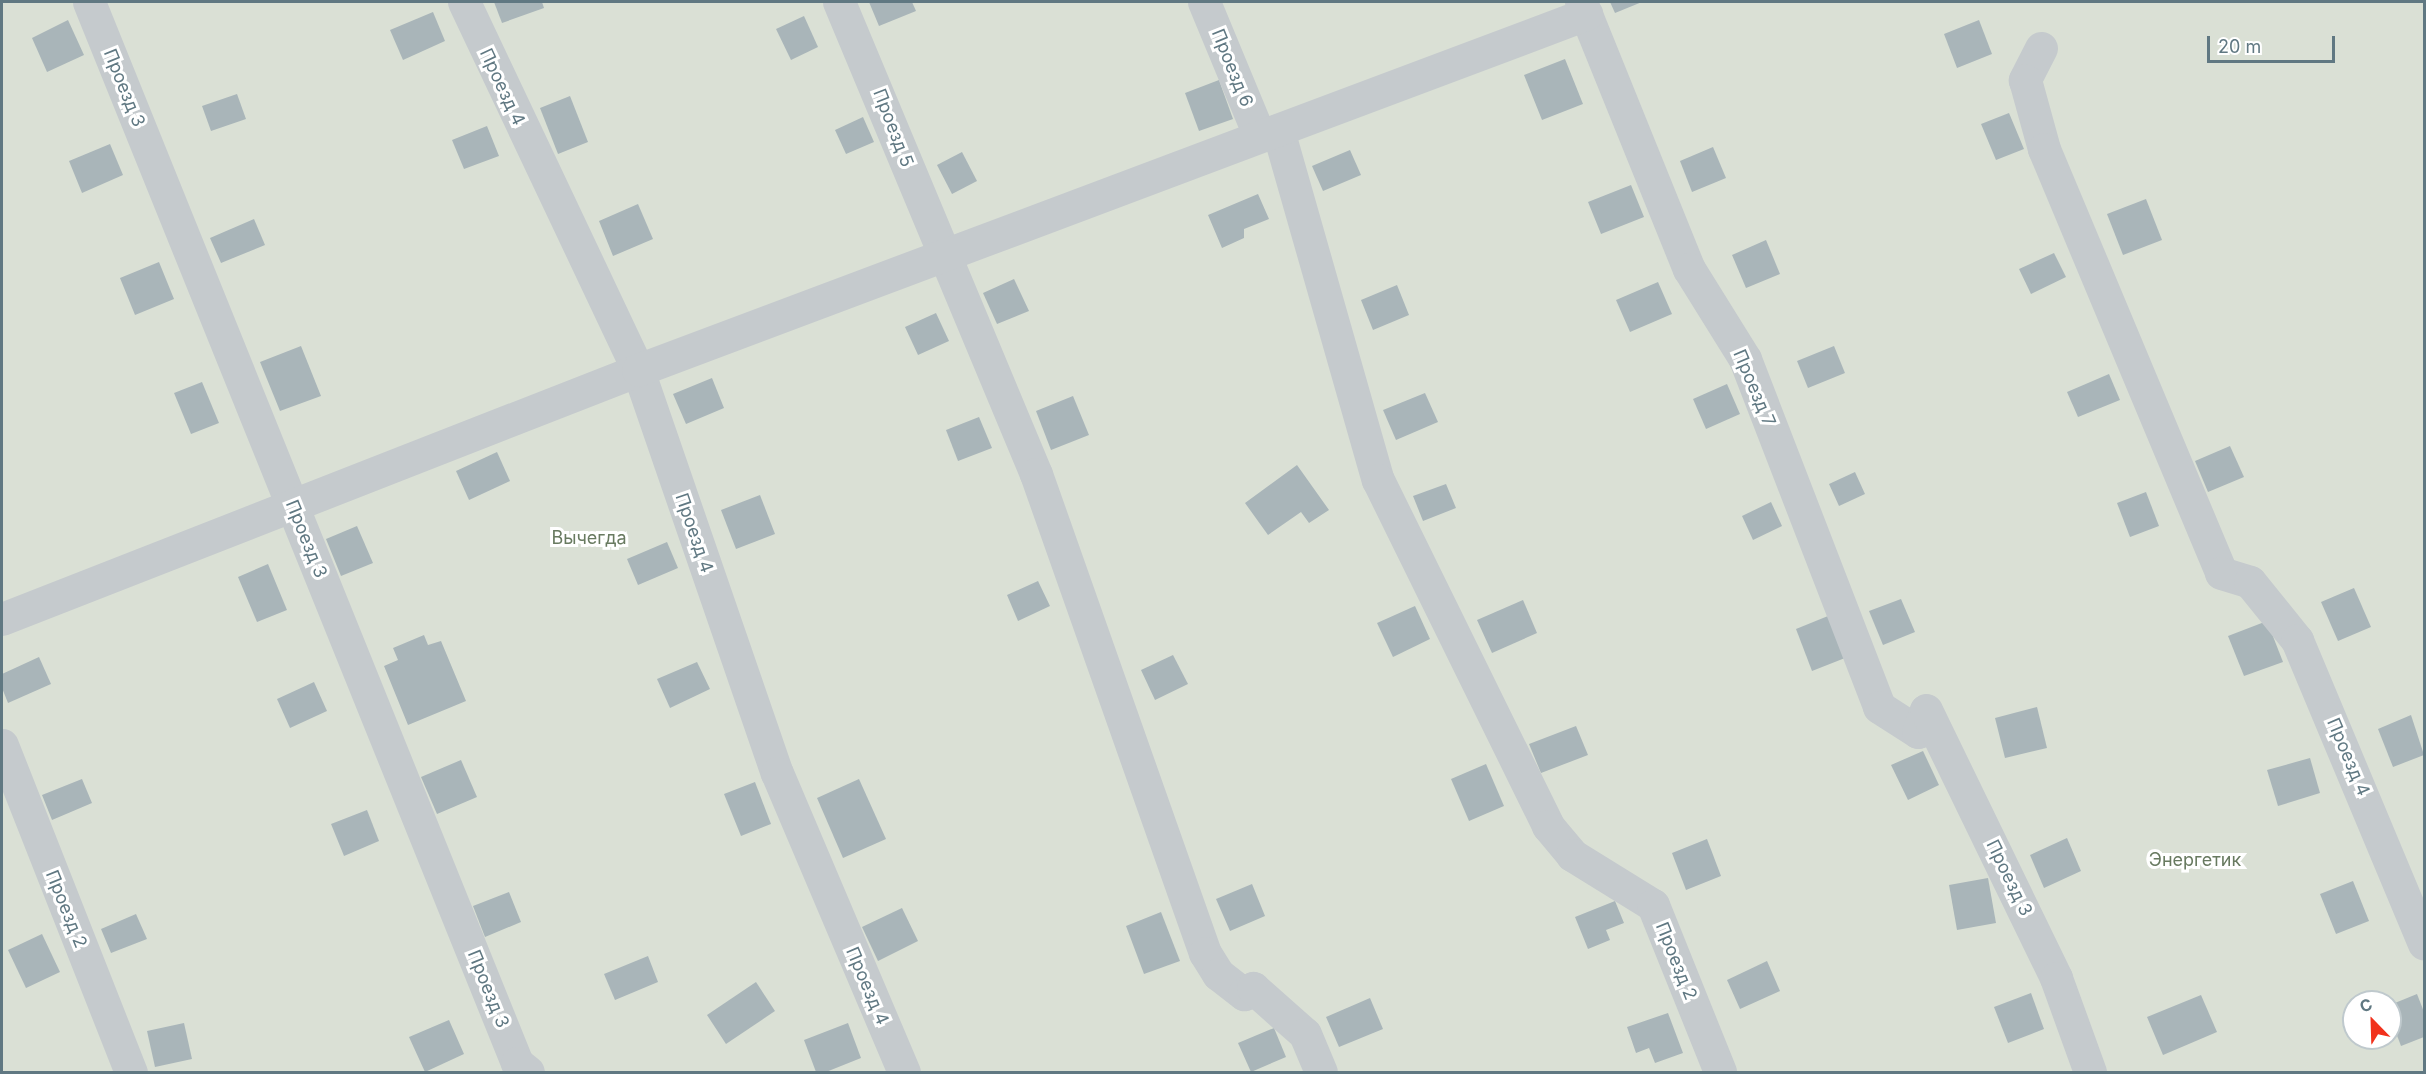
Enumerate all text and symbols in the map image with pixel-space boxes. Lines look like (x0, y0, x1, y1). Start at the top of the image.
scale bar (2210, 24, 2338, 62)
street label: Проезд 6 (1207, 26, 1257, 110)
text: 20 m (2218, 36, 2261, 57)
street label: Проезд 4 (475, 45, 529, 129)
street label: Проезд 3 (99, 46, 149, 130)
street label: Проезд 5 (868, 86, 918, 170)
street label: Проезд 7 (1728, 346, 1780, 430)
street label: Проезд 4 (670, 490, 718, 576)
street label: Проезд 3 (281, 497, 331, 581)
park label: Вычегда (551, 527, 627, 549)
street label: Проезд 4 (2322, 715, 2374, 799)
street label: Проезд 3 (1981, 836, 2037, 920)
park label: Энергетик (2149, 849, 2241, 871)
street label: Проезд 2 (41, 867, 91, 951)
street label: Проезд 2 (1651, 919, 1701, 1003)
street label: Проезд 4 (841, 944, 893, 1028)
street label: Проезд 3 (463, 947, 513, 1031)
north arrow (2342, 990, 2402, 1050)
text: С (2356, 994, 2375, 1017)

